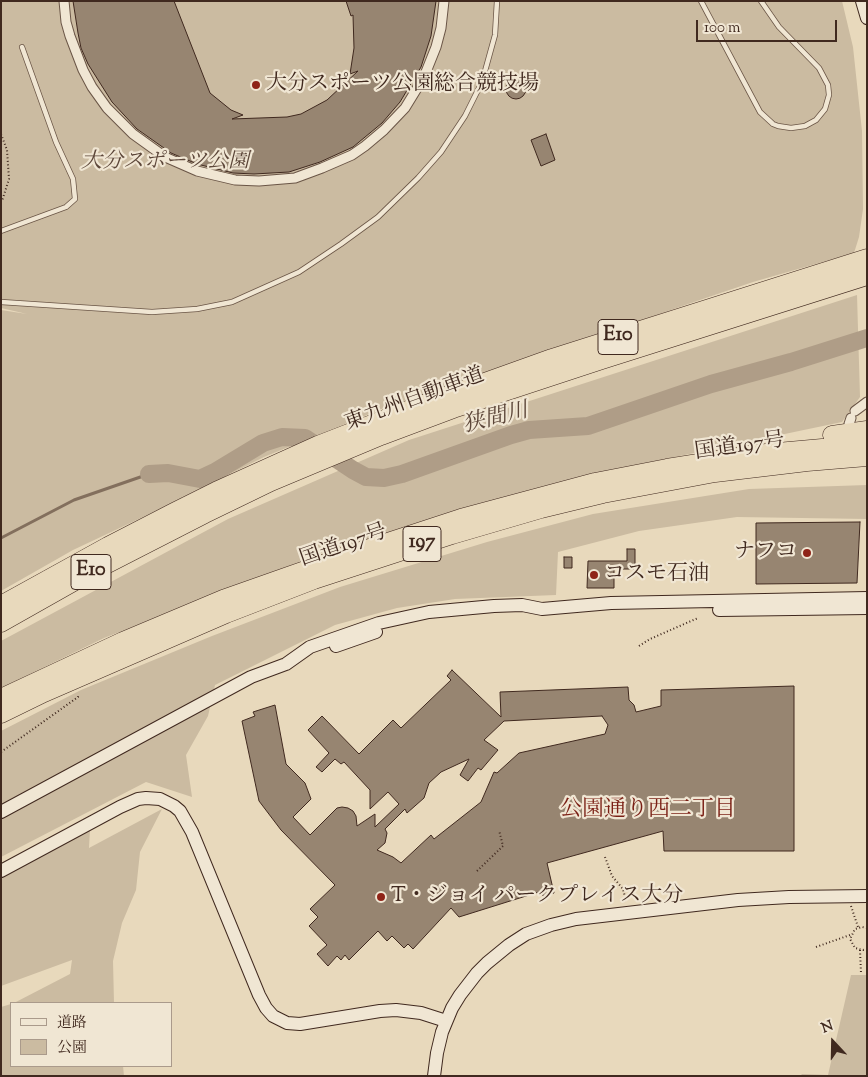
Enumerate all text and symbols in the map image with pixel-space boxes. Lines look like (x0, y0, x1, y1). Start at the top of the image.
scale bar (698, 10, 839, 42)
text: 100 m (704, 18, 740, 39)
place label: 大分スポーツ公園総合競技場 (266, 72, 539, 98)
marker: 大分スポーツ公園総合競技場 (250, 79, 262, 91)
park label: 大分スポーツ公園 (81, 150, 249, 176)
road number: E10 (598, 320, 638, 354)
street label: 東九州自動車道 (342, 364, 488, 438)
water label: 狭間川 (461, 399, 531, 441)
street label: 国道197号 (693, 429, 787, 467)
street label: 国道197号 (297, 520, 391, 574)
road number: 197 (403, 526, 441, 562)
place label: ナフコ (734, 540, 797, 566)
marker: ナフコ (801, 547, 813, 559)
road number: E10 (71, 554, 111, 590)
place label: コスモ石油 (604, 562, 709, 588)
marker: コスモ石油 (588, 569, 600, 581)
district label: 公園通り西二丁目 (560, 798, 736, 824)
place label: T・ジョイ パークプレイス大分 (391, 884, 683, 910)
marker: T・ジョイ パークプレイス大分 (375, 891, 387, 903)
legend (10, 1002, 172, 1067)
text: 道路 (57, 1013, 87, 1034)
north arrow (808, 1017, 858, 1067)
text: N (819, 1017, 836, 1039)
text: 公園 (57, 1038, 87, 1059)

